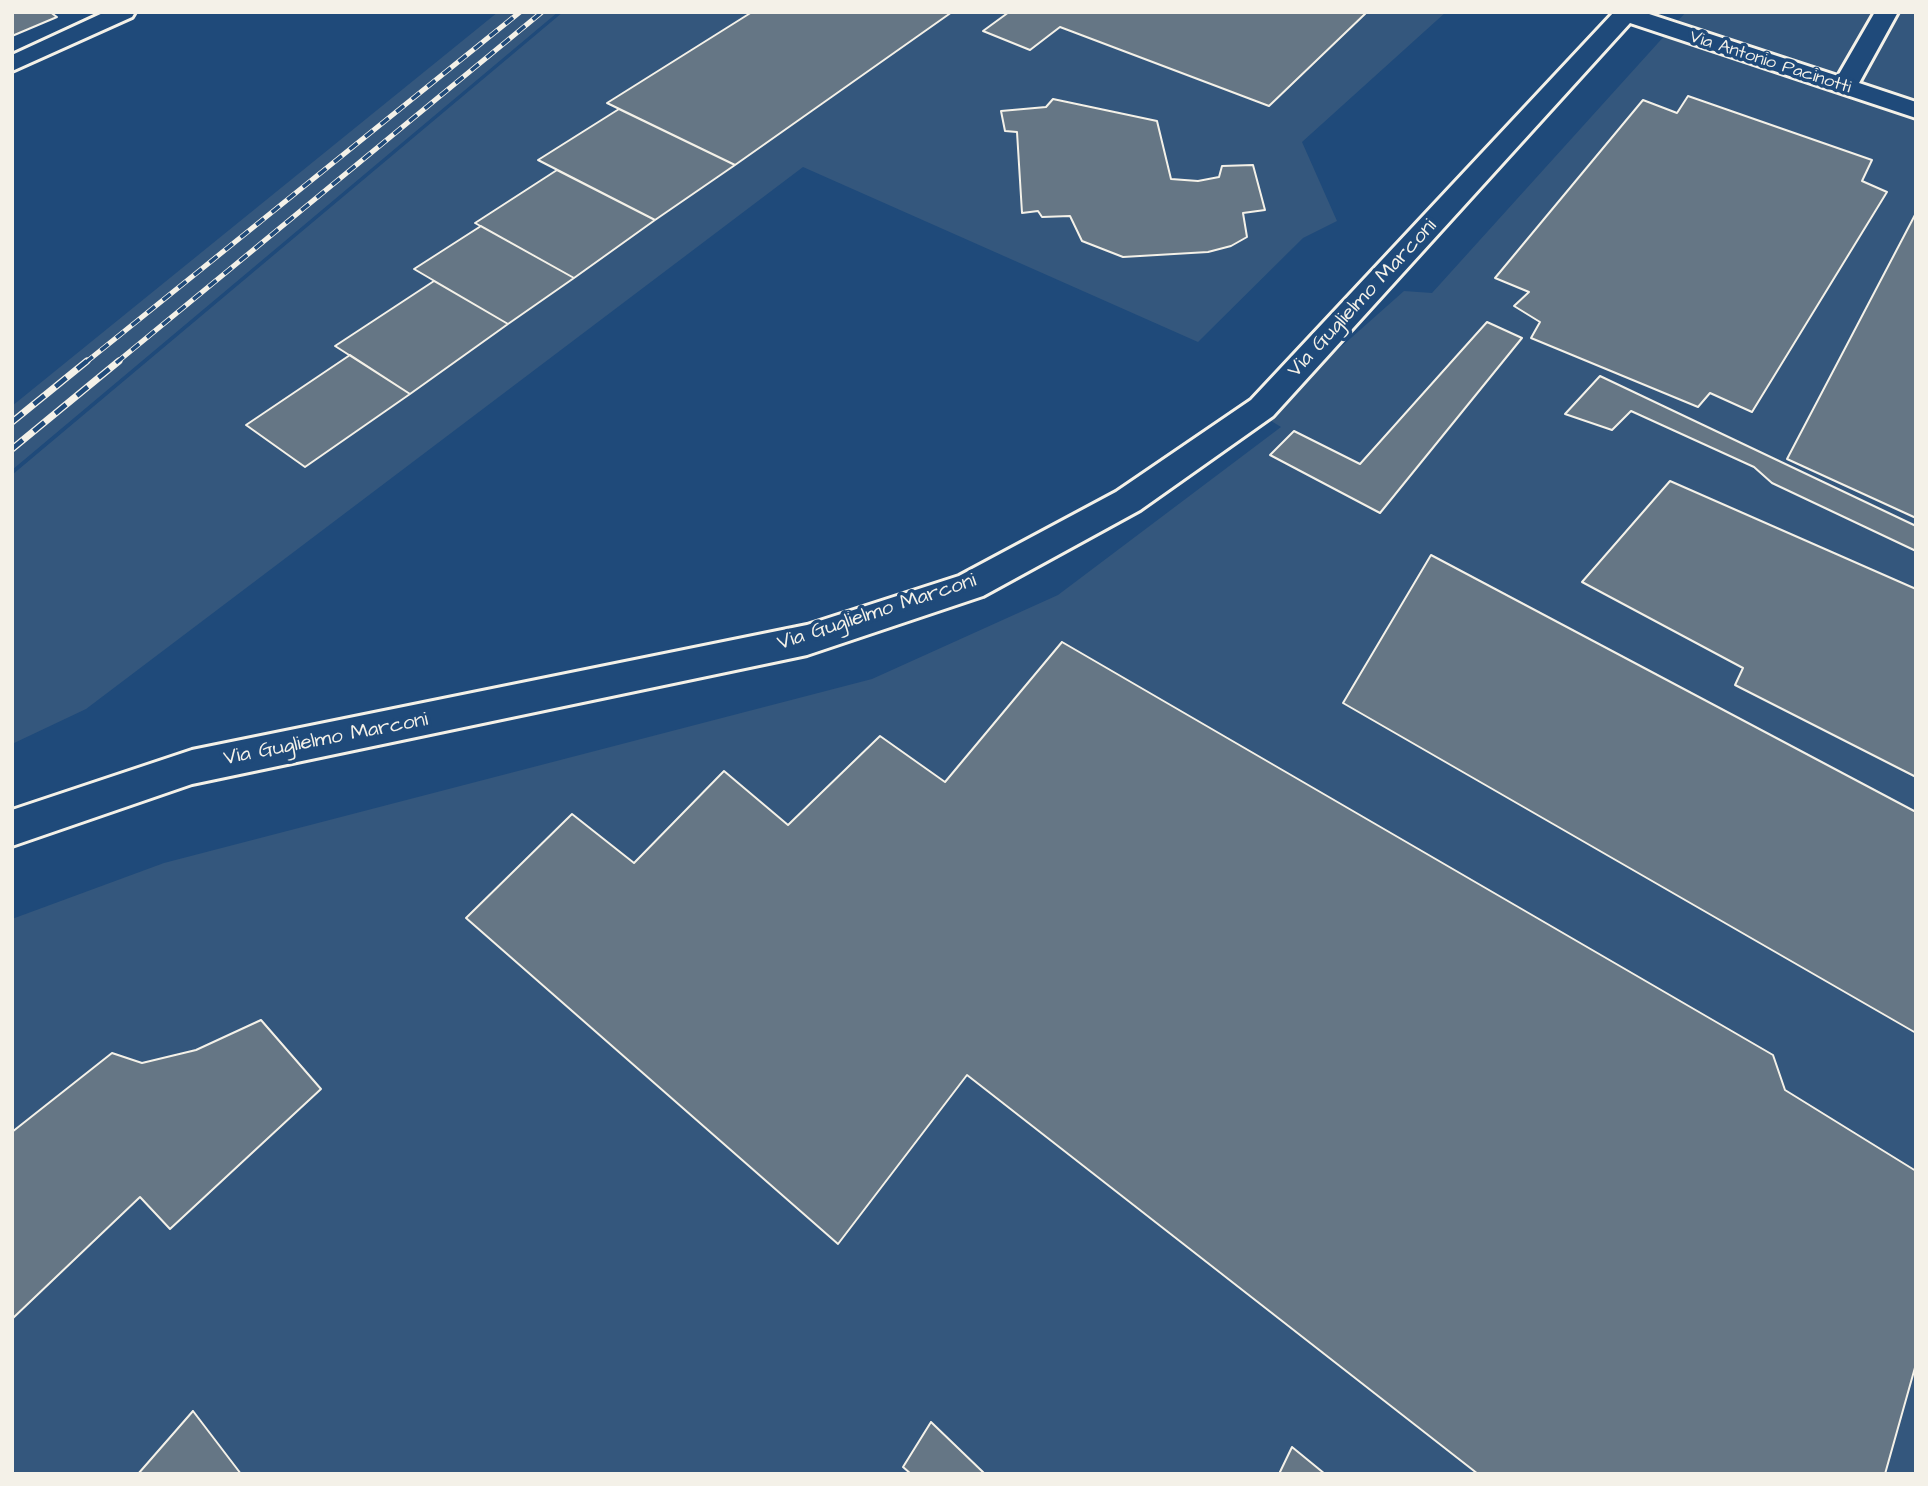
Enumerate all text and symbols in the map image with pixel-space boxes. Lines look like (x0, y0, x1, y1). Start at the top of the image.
street label: Via Antonio Pacinotti (1687, 27, 1853, 99)
street label: Via Guglielmo Marconi (1283, 214, 1443, 384)
street label: Via Guglielmo Marconi (774, 569, 980, 657)
street label: Via Guglielmo Marconi (222, 708, 430, 772)

